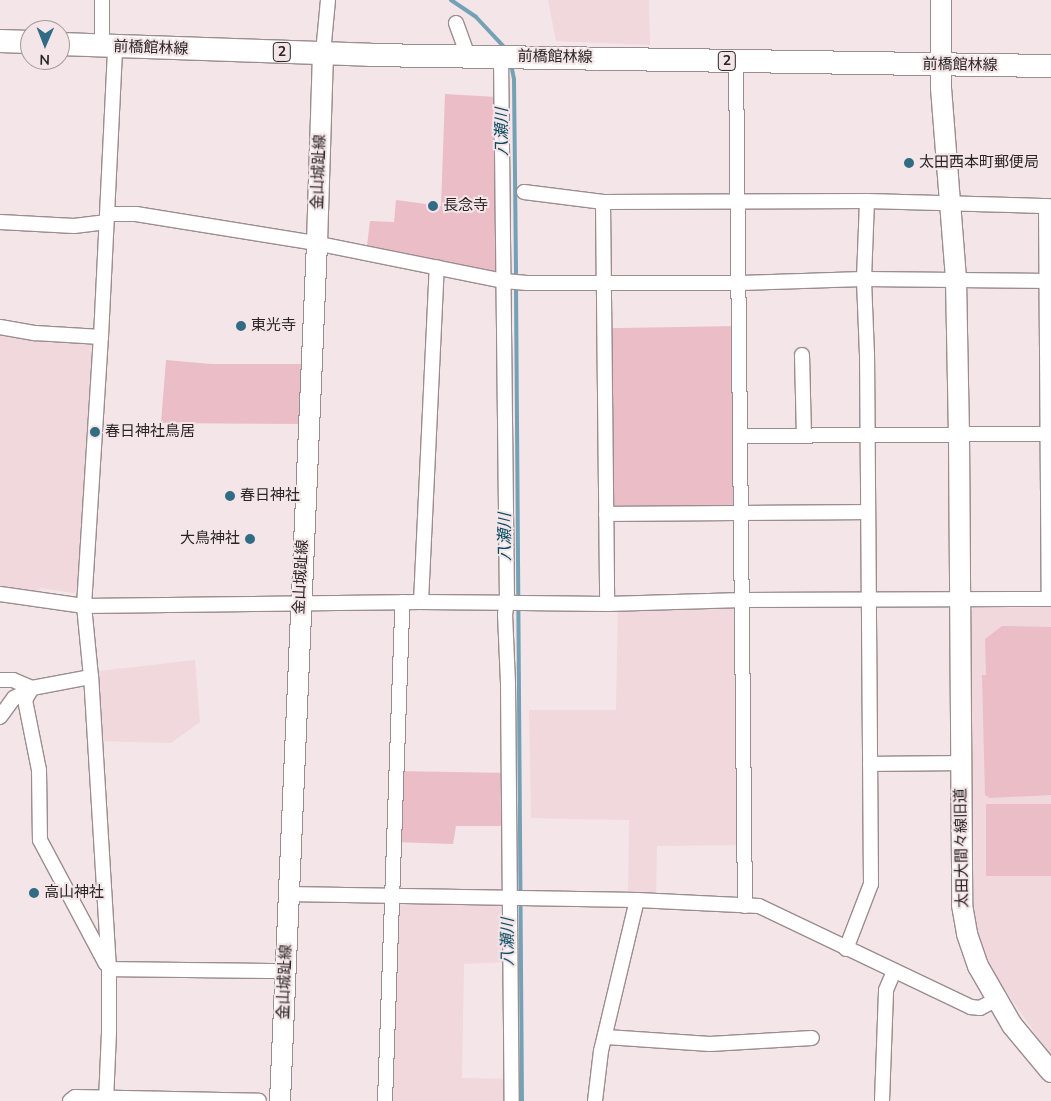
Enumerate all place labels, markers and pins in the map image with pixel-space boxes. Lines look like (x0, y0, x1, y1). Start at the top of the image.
place label: 太田西本町郵便局 (919, 154, 1039, 172)
marker: 太田西本町郵便局 (903, 157, 915, 169)
place label: 長念寺 (443, 197, 488, 215)
marker: 長念寺 (427, 200, 439, 212)
place label: 東光寺 (251, 317, 296, 335)
marker: 東光寺 (235, 320, 247, 332)
place label: 春日神社鳥居 (105, 423, 195, 441)
marker: 春日神社鳥居 (89, 426, 101, 438)
place label: 春日神社 (240, 487, 300, 505)
marker: 春日神社 (224, 490, 236, 502)
place label: 大鳥神社 (180, 530, 240, 548)
marker: 大鳥神社 (244, 533, 256, 545)
place label: 高山神社 (44, 884, 104, 902)
marker: 高山神社 (28, 887, 40, 899)

